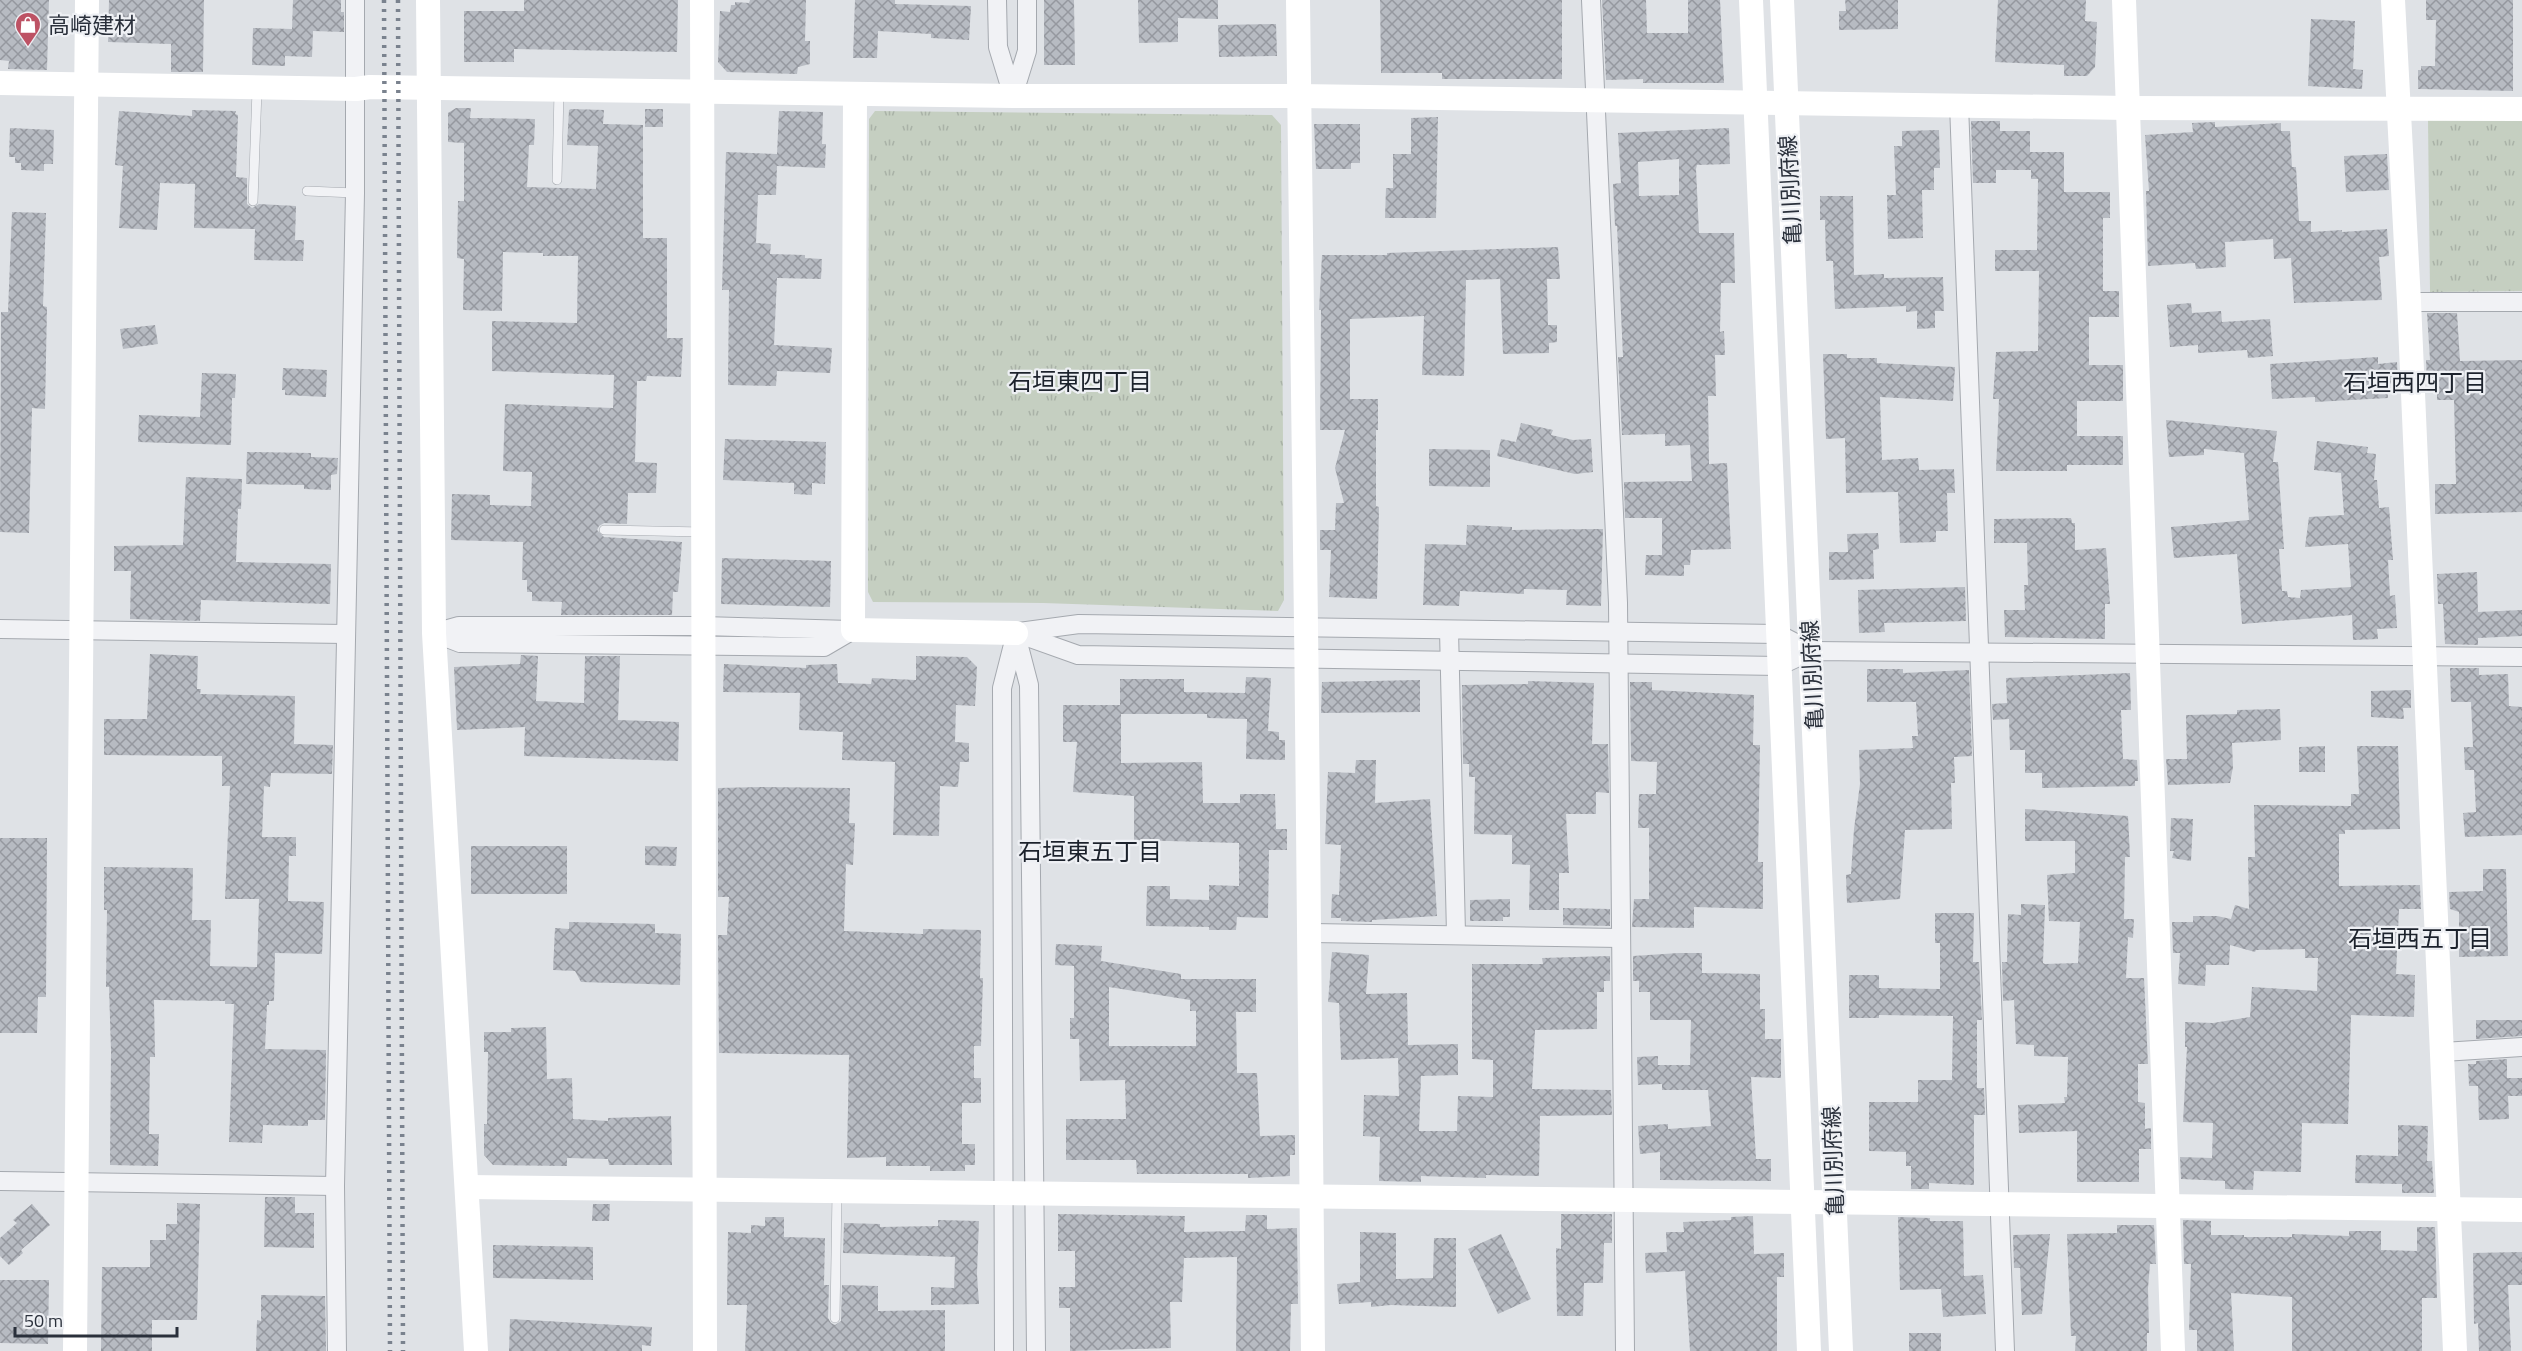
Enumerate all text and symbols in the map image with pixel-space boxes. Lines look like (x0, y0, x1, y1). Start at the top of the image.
place label: 高崎建材 (48, 8, 136, 42)
shop icon: 高崎建材 (13, 10, 43, 48)
street label: 亀川別府線 (1770, 134, 1810, 246)
district label: 石垣東四丁目 (1008, 363, 1152, 399)
district label: 石垣西四丁目 (2343, 364, 2487, 400)
street label: 亀川別府線 (1792, 619, 1832, 731)
district label: 石垣東五丁目 (1018, 833, 1162, 869)
district label: 石垣西五丁目 (2348, 920, 2492, 956)
street label: 亀川別府線 (1814, 1105, 1852, 1217)
scale bar (15, 1300, 177, 1338)
text: 50 m (24, 1307, 63, 1334)

